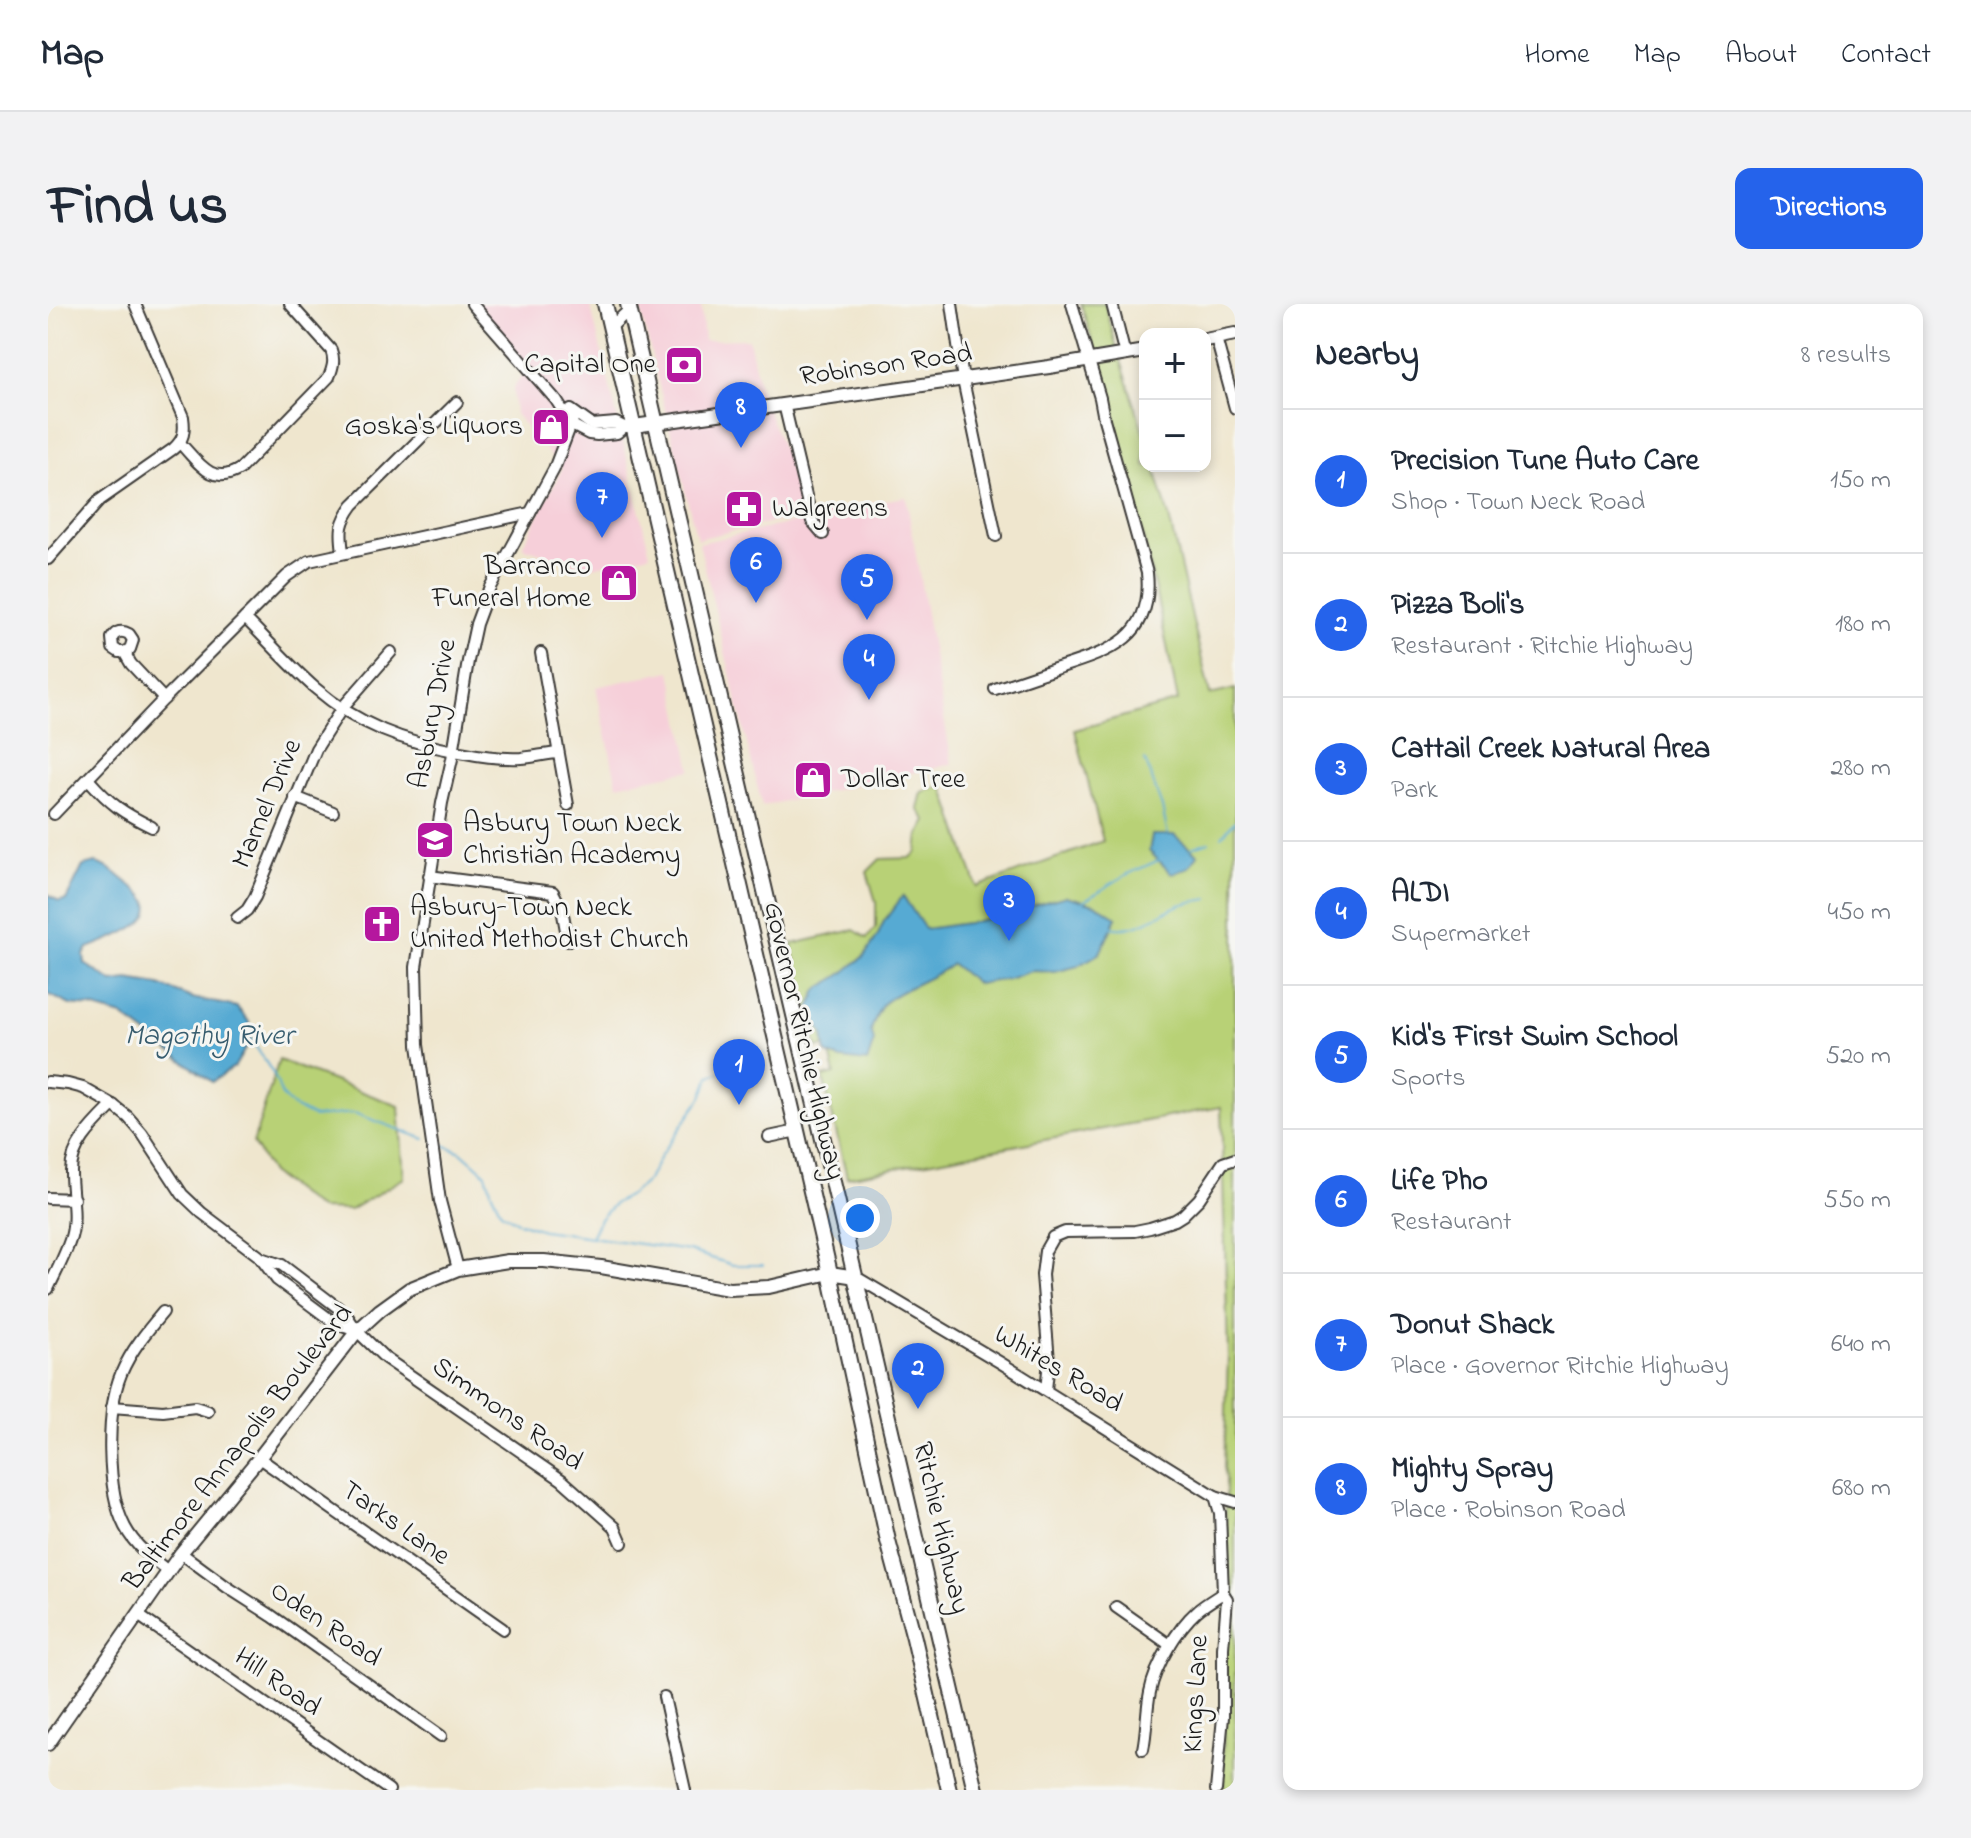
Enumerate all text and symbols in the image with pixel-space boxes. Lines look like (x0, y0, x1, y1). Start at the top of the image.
text: Map (40, 27, 104, 83)
text: Home (1524, 35, 1590, 76)
text: Map (1634, 35, 1681, 76)
text: About (1725, 35, 1797, 76)
text: Contact (1841, 35, 1931, 76)
text: Find us (48, 168, 228, 249)
button: Directions (1735, 168, 1923, 249)
map controls (1139, 328, 1211, 472)
button: + (1139, 328, 1211, 400)
text: Nearby (1315, 331, 1419, 381)
street label: Robinson Road (797, 334, 975, 398)
text: 8 results (1801, 337, 1891, 375)
bank icon: Capital One (663, 344, 705, 386)
place label: Capital One (524, 345, 656, 386)
pin: 8 (715, 382, 767, 448)
button: − (1139, 400, 1211, 472)
shop icon: Goska's Liquors (530, 406, 572, 448)
place label: Goska's Liquors (345, 407, 523, 448)
text: Precision Tune Auto Care (1391, 440, 1699, 484)
text: 1 (1337, 462, 1345, 500)
text: 150 m (1830, 462, 1891, 500)
pin: 7 (576, 472, 628, 538)
text: Shop · Town Neck Road (1391, 484, 1645, 522)
pharmacy icon: Walgreens (723, 488, 765, 530)
place label: Walgreens (772, 489, 888, 530)
pin: 6 (730, 537, 782, 603)
place label: Barranco Funeral Home (431, 547, 591, 620)
pin: 5 (841, 554, 893, 620)
shop icon: Barranco Funeral Home (598, 562, 640, 604)
text: Pizza Boli's (1391, 584, 1525, 628)
text: 2 (1335, 606, 1347, 644)
text: 180 m (1835, 606, 1891, 644)
text: Restaurant · Ritchie Highway (1391, 628, 1693, 666)
pin: 4 (843, 634, 895, 700)
street label: Asbury Drive (399, 635, 469, 792)
text: Cattail Creek Natural Area (1391, 728, 1710, 772)
street label: Marnel Drive (222, 732, 314, 875)
text: 3 (1336, 750, 1346, 788)
text: 280 m (1830, 750, 1891, 788)
shop icon: Dollar Tree (792, 759, 834, 801)
place label: Dollar Tree (840, 760, 966, 801)
text: Park (1391, 772, 1438, 810)
place label: Asbury Town Neck Christian Academy (463, 804, 682, 877)
school or university icon: Asbury Town Neck Christian Academy (414, 819, 456, 861)
text: ALDI (1391, 872, 1450, 916)
pin: 3 (983, 875, 1035, 941)
place label: Asbury-Town Neck United Methodist Church (410, 888, 689, 961)
text: 4 (1336, 894, 1346, 932)
text: 450 m (1828, 894, 1891, 932)
street label: Governor Ritchie Highway (751, 898, 855, 1184)
church icon: Asbury-Town Neck United Methodist Church (361, 903, 403, 945)
text: Supermarket (1391, 916, 1530, 954)
water label: Magothy River (124, 1015, 297, 1059)
text: Kid's First Swim School (1391, 1016, 1678, 1060)
text: 5 (1334, 1038, 1348, 1076)
text: 520 m (1825, 1038, 1891, 1076)
pin: 1 (713, 1039, 765, 1105)
text: Sports (1391, 1060, 1465, 1098)
text: Life Pho (1391, 1160, 1488, 1204)
text: 6 (1335, 1182, 1347, 1220)
text: 550 m (1823, 1182, 1891, 1220)
your location (840, 1198, 880, 1238)
text: Restaurant (1391, 1204, 1511, 1242)
street label: Baltimore Annapolis Boulevard (113, 1296, 364, 1601)
text: Donut Shack (1391, 1304, 1554, 1348)
street label: Whites Road (986, 1315, 1131, 1425)
text: 7 (1336, 1326, 1346, 1364)
text: 640 m (1831, 1326, 1891, 1364)
pin: 2 (892, 1343, 944, 1409)
street label: Simmons Road (423, 1347, 591, 1483)
text: Place · Governor Ritchie Highway (1391, 1348, 1729, 1386)
street label: Ritchie Highway (900, 1438, 980, 1618)
text: Mighty Spray (1391, 1448, 1553, 1492)
text: 8 (1336, 1470, 1346, 1508)
text: 680 m (1832, 1470, 1891, 1508)
street label: Tarks Lane (332, 1471, 458, 1577)
text: Place · Robinson Road (1391, 1492, 1626, 1530)
street label: Oden Road (261, 1571, 390, 1679)
street label: Kings Lane (1173, 1634, 1221, 1754)
street label: Hill Road (225, 1638, 329, 1728)

